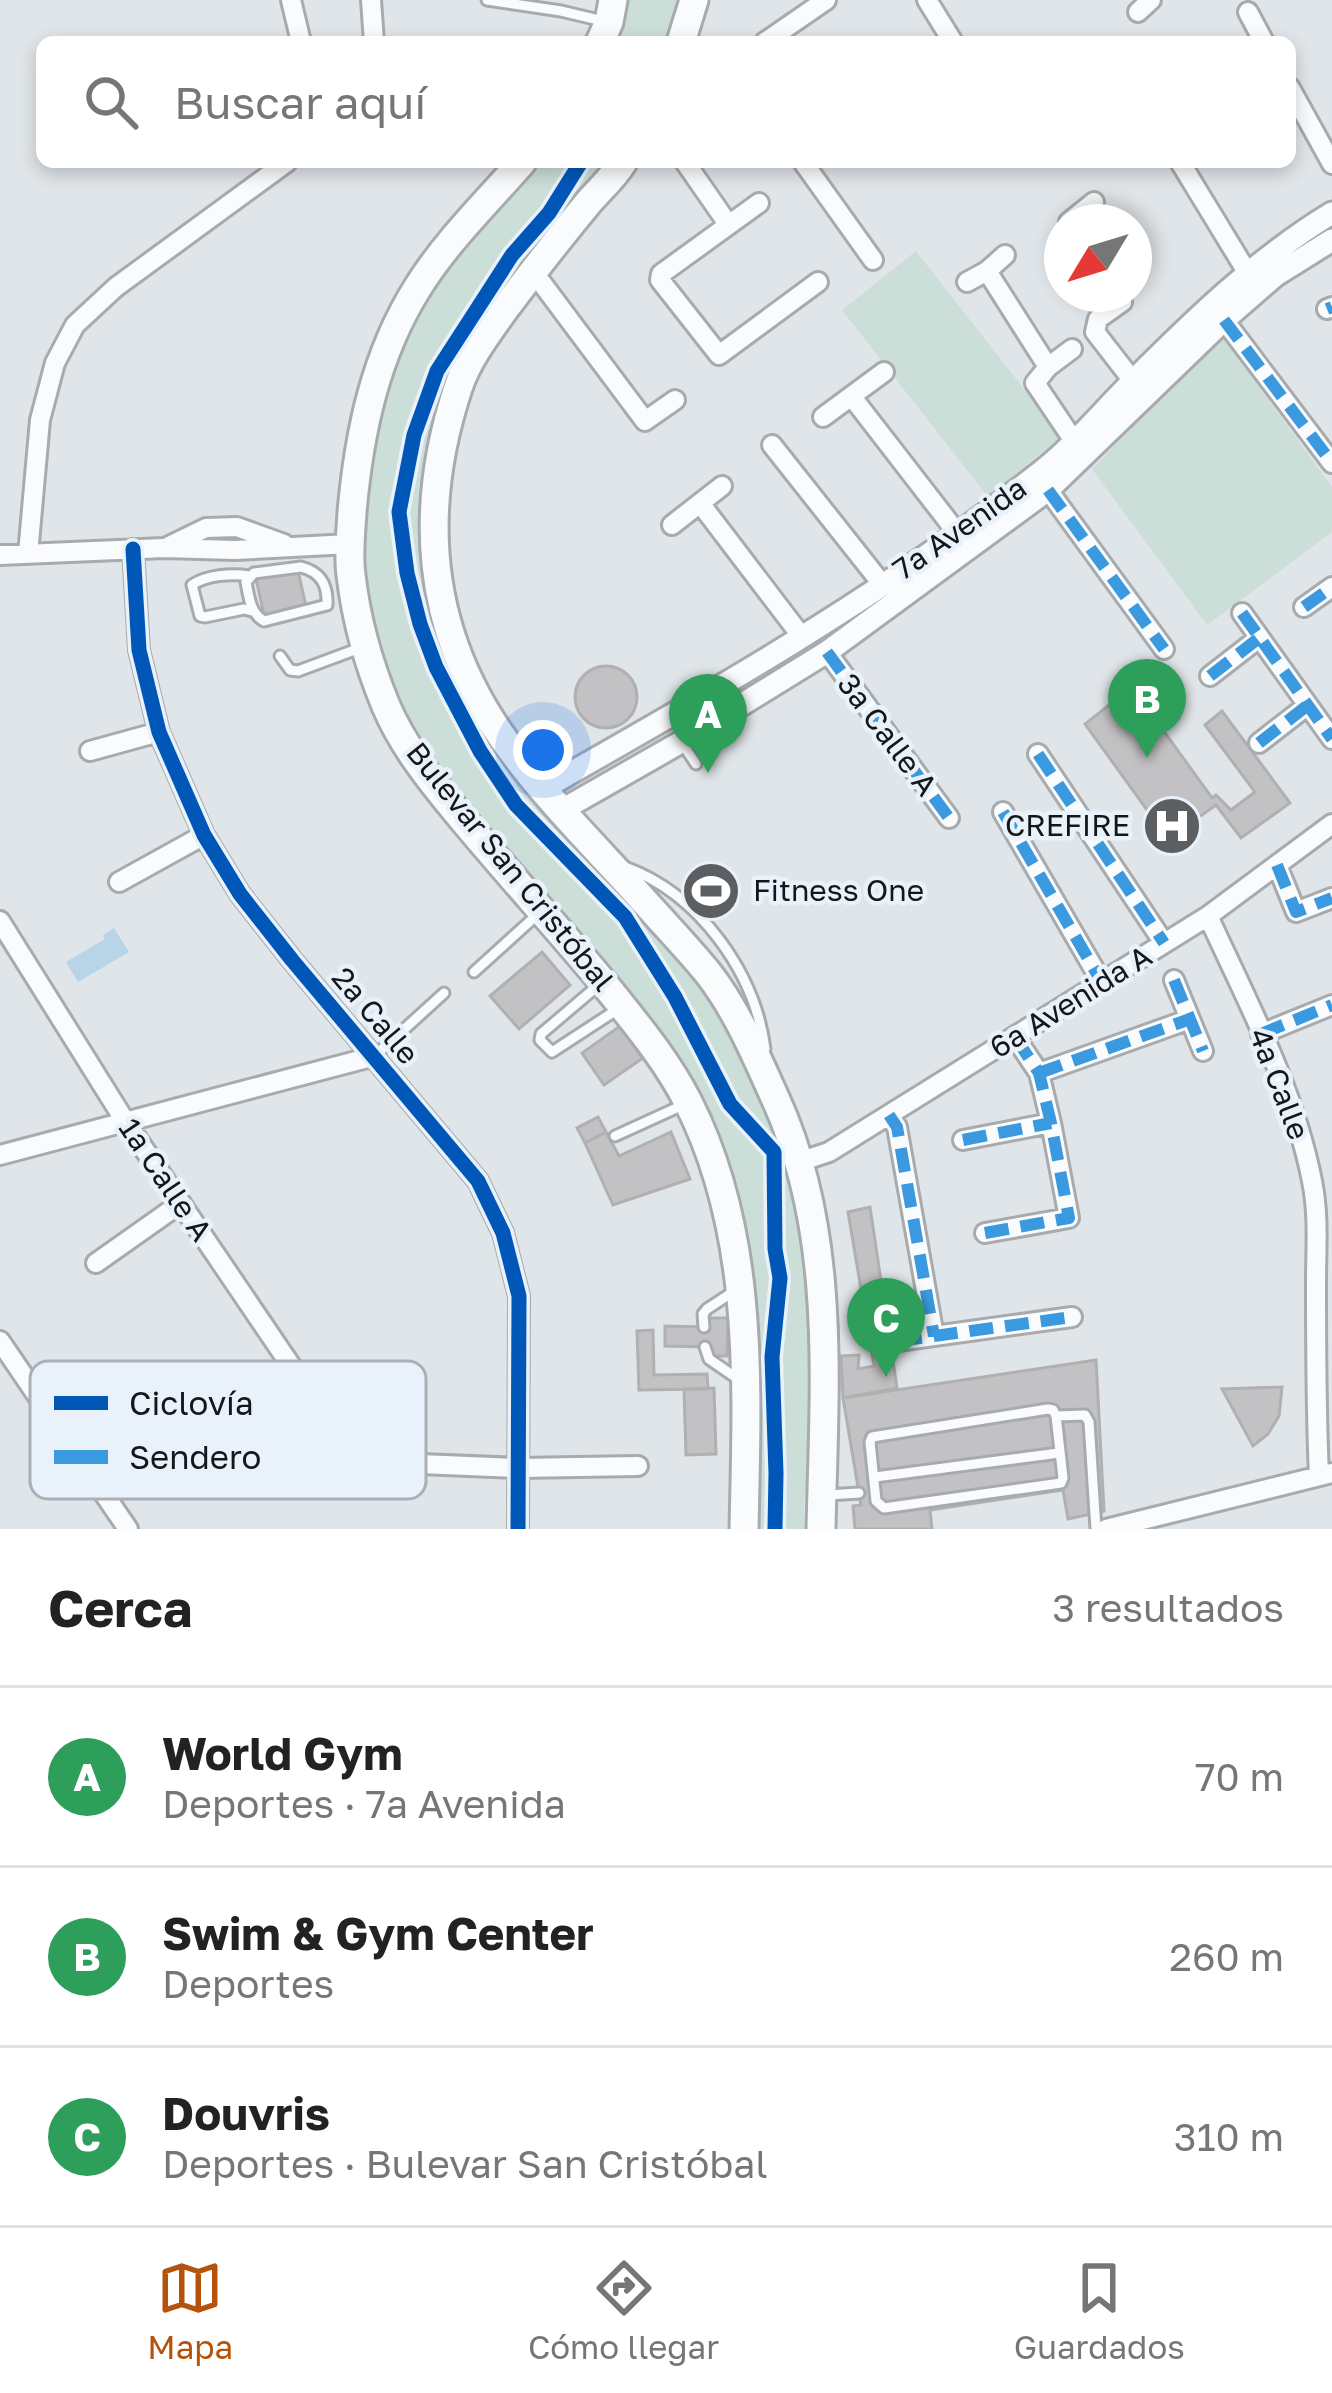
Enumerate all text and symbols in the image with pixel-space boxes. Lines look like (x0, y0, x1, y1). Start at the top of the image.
search box (36, 36, 1296, 168)
icon: search (78, 69, 144, 135)
text: Buscar aquí (174, 75, 426, 129)
north arrow (1044, 204, 1152, 312)
street label: 7a Avenida (886, 469, 1033, 587)
pin: B (1108, 659, 1186, 758)
street label: 3a Calle A (830, 666, 945, 802)
pin: A (669, 674, 747, 773)
your location (513, 720, 573, 780)
street label: Bulevar San Cristóbal (399, 735, 622, 998)
hospital icon: CREFIRE (1141, 795, 1203, 857)
place label: CREFIRE (1005, 807, 1130, 843)
sports icon: Fitness One (680, 860, 742, 922)
place label: Fitness One (753, 872, 924, 908)
street label: 6a Avenida A (983, 937, 1158, 1065)
street label: 2a Calle (325, 960, 427, 1071)
street label: 4a Calle (1242, 1023, 1318, 1144)
street label: 1a Calle A (112, 1111, 220, 1248)
pin: C (847, 1278, 925, 1377)
legend (30, 1361, 426, 1499)
text: Ciclovía (129, 1383, 254, 1422)
text: Sendero (129, 1437, 261, 1476)
text: Cerca (48, 1577, 192, 1638)
text: 3 resultados (1052, 1584, 1284, 1631)
text: World Gym (162, 1726, 403, 1780)
text: A (73, 1753, 101, 1800)
text: 70 m (1195, 1753, 1284, 1800)
text: Deportes · 7a Avenida (162, 1780, 566, 1827)
text: Swim & Gym Center (162, 1906, 594, 1960)
text: B (73, 1933, 101, 1980)
text: 260 m (1169, 1933, 1284, 1980)
text: Deportes (162, 1960, 334, 2007)
text: Douvris (162, 2086, 330, 2140)
text: C (73, 2113, 101, 2160)
text: 310 m (1174, 2113, 1284, 2160)
text: Deportes · Bulevar San Cristóbal (162, 2140, 768, 2187)
tab: Mapa (147, 2255, 233, 2366)
tab: Cómo llegar (528, 2255, 719, 2366)
tab: Guardados (1014, 2255, 1185, 2366)

